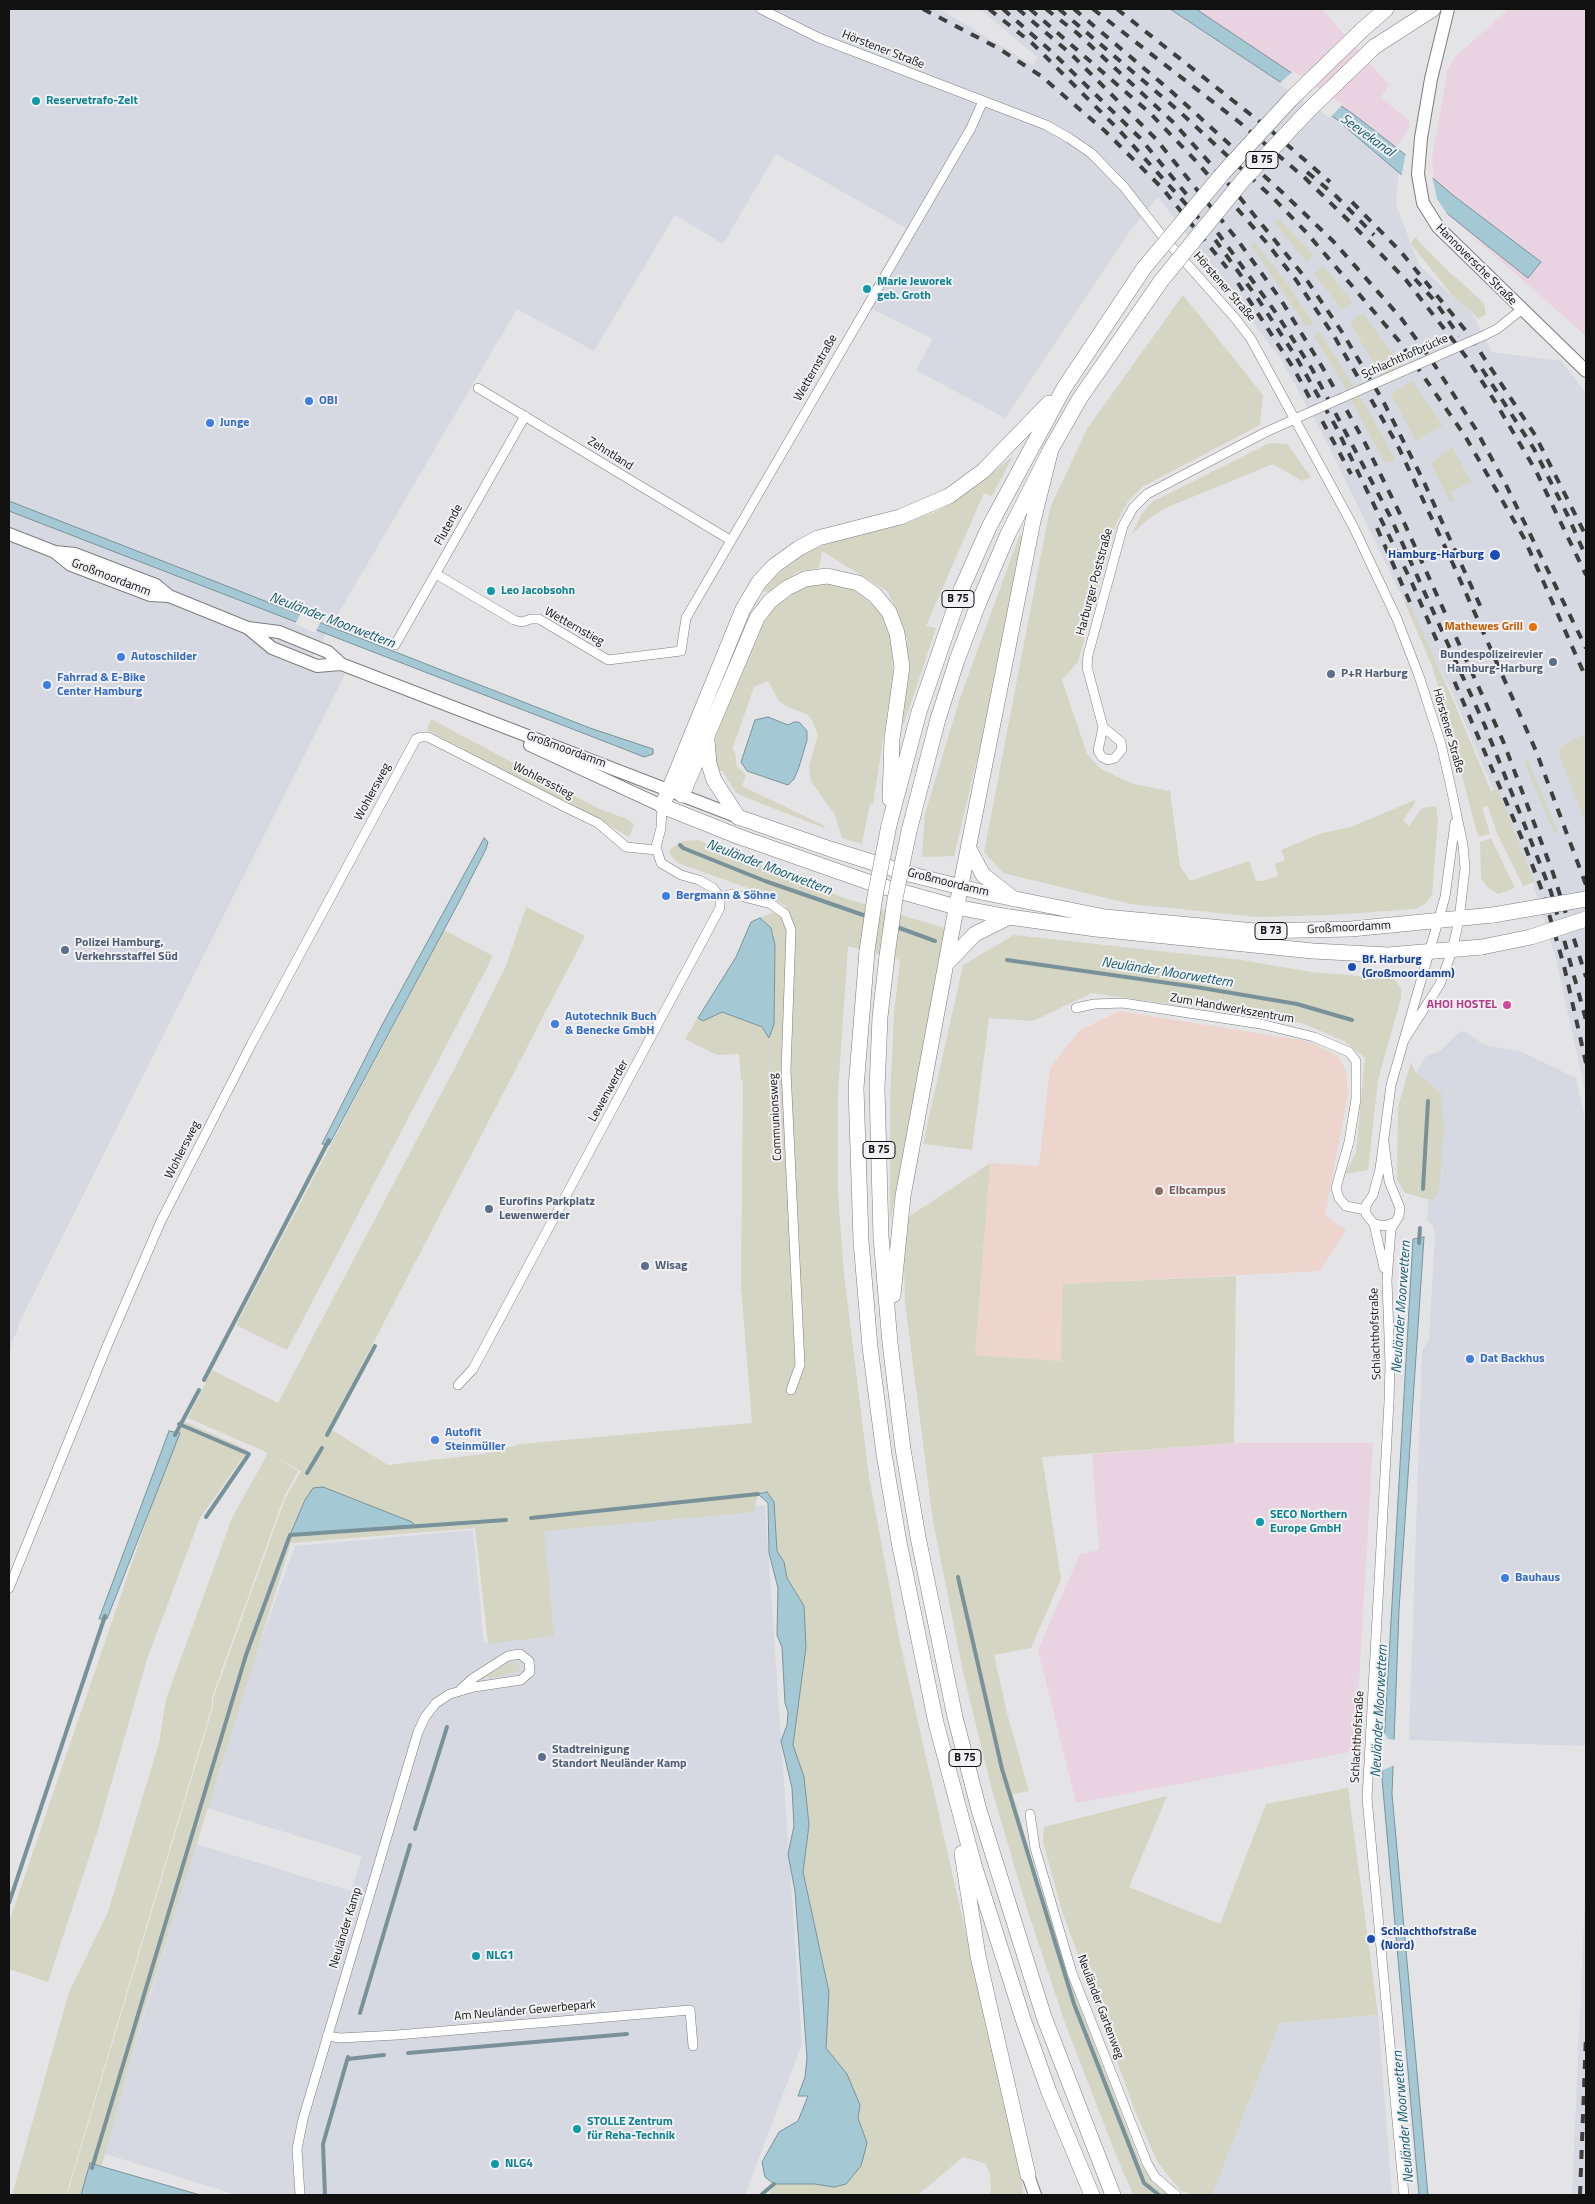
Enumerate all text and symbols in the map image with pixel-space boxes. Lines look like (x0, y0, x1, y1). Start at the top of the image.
street label: Hörstener Straße (840, 28, 926, 72)
place label: Reservetrafo-Zelt (46, 94, 138, 108)
marker: Reservetrafo-Zelt (30, 95, 42, 107)
water label: Seevekanal (1337, 111, 1397, 161)
road number: B 75 (1246, 152, 1278, 168)
street label: Hannoversche Straße (1432, 221, 1520, 309)
street label: Hörstener Straße (1190, 249, 1258, 325)
place label: Marie Jeworek geb. Groth (877, 275, 952, 303)
marker: Marie Jeworek geb. Groth (861, 283, 873, 295)
street label: Schlachthofbrücke (1359, 331, 1451, 383)
street label: Wetternstraße (791, 332, 841, 404)
place label: OBI (319, 394, 338, 408)
marker: OBI (303, 395, 315, 407)
place label: Junge (220, 416, 249, 430)
marker: Junge (204, 417, 216, 429)
street label: Zehntland (585, 434, 635, 474)
street label: Flutende (432, 502, 466, 548)
street label: Harburger Poststraße (1074, 527, 1116, 637)
place label: Hamburg-Harburg (1388, 548, 1484, 562)
marker: Hamburg-Harburg (1488, 548, 1502, 562)
street label: Großmoordamm (69, 556, 153, 600)
place label: Leo Jacobsohn (501, 584, 575, 598)
marker: Leo Jacobsohn (485, 585, 497, 597)
water label: Neuländer Moorwettern (267, 589, 397, 653)
road number: B 75 (942, 590, 974, 608)
street label: Wetternstieg (542, 605, 606, 649)
place label: Mathewes Grill (1444, 620, 1523, 634)
marker: Mathewes Grill (1527, 621, 1539, 633)
place label: Bundespolizeirevier Hamburg-Harburg (1440, 648, 1543, 676)
place label: Autoschilder (131, 650, 197, 664)
marker: Autoschilder (115, 651, 127, 663)
marker: Bundespolizeirevier Hamburg-Harburg (1547, 656, 1559, 668)
place label: P+R Harburg (1341, 667, 1408, 681)
marker: P+R Harburg (1325, 668, 1337, 680)
place label: Fahrrad & E-Bike Center Hamburg (57, 671, 145, 699)
marker: Fahrrad & E-Bike Center Hamburg (41, 679, 53, 691)
street label: Hörstener Straße (1429, 687, 1467, 775)
street label: Großmoordamm (524, 729, 608, 771)
street label: Wohlersstieg (510, 760, 576, 802)
street label: Wohlersweg (352, 761, 394, 823)
water label: Neuländer Moorwettern (704, 836, 834, 900)
street label: Großmoordamm (906, 866, 990, 900)
place label: Bergmann & Söhne (676, 889, 776, 903)
marker: Bergmann & Söhne (660, 890, 672, 902)
street label: Großmoordamm (1307, 919, 1391, 937)
road number: B 73 (1255, 922, 1287, 939)
place label: Polizei Hamburg, Verkehrsstaffel Süd (75, 936, 178, 964)
marker: Polizei Hamburg, Verkehrsstaffel Süd (59, 944, 71, 956)
place label: Bf. Harburg (Großmoordamm) (1362, 953, 1455, 981)
water label: Neuländer Moorwettern (1100, 954, 1234, 992)
marker: Bf. Harburg (Großmoordamm) (1346, 961, 1358, 973)
street label: Zum Handwerkszentrum (1169, 991, 1295, 1027)
place label: AHOI HOSTEL (1427, 998, 1497, 1012)
marker: AHOI HOSTEL (1501, 999, 1513, 1011)
place label: Autotechnik Buch & Benecke GmbH (565, 1010, 657, 1038)
marker: Autotechnik Buch & Benecke GmbH (549, 1018, 561, 1030)
street label: Lewenwerder (586, 1057, 632, 1125)
street label: Communionsweg (767, 1073, 785, 1161)
street label: Wohlersweg (162, 1119, 204, 1181)
road number: B 75 (863, 1142, 895, 1158)
place label: Elbcampus (1169, 1184, 1226, 1198)
marker: Elbcampus (1153, 1185, 1165, 1197)
place label: Eurofins Parkplatz Lewenwerder (499, 1195, 595, 1223)
marker: Eurofins Parkplatz Lewenwerder (483, 1203, 495, 1215)
water label: Neuländer Moorwettern (1389, 1240, 1415, 1374)
place label: Wisag (655, 1259, 687, 1273)
marker: Wisag (639, 1260, 651, 1272)
street label: Schlachthofstraße (1367, 1288, 1385, 1380)
place label: Dat Backhus (1480, 1352, 1545, 1366)
marker: Dat Backhus (1464, 1353, 1476, 1365)
place label: Autofit Steinmüller (445, 1426, 505, 1454)
marker: Autofit Steinmüller (429, 1434, 441, 1446)
place label: SECO Northern Europe GmbH (1270, 1508, 1347, 1536)
marker: SECO Northern Europe GmbH (1254, 1516, 1266, 1528)
place label: Bauhaus (1515, 1571, 1560, 1585)
marker: Bauhaus (1499, 1572, 1511, 1584)
water label: Neuländer Moorwettern (1368, 1644, 1392, 1778)
street label: Schlachthofstraße (1348, 1690, 1368, 1784)
place label: Stadtreinigung Standort Neuländer Kamp (552, 1743, 687, 1771)
road number: B 75 (949, 1750, 981, 1766)
marker: Stadtreinigung Standort Neuländer Kamp (536, 1751, 548, 1763)
street label: Neuländer Kamp (327, 1886, 365, 1970)
place label: Schlachthofstraße (Nord) (1381, 1925, 1477, 1953)
marker: Schlachthofstraße (Nord) (1365, 1933, 1377, 1945)
place label: NLG1 (486, 1949, 514, 1963)
marker: NLG1 (470, 1950, 482, 1962)
street label: Neuländer Gartenweg (1073, 1953, 1127, 2061)
street label: Am Neuländer Gewerbepark (454, 1998, 596, 2024)
water label: Neuländer Moorwettern (1390, 2050, 1418, 2184)
place label: STOLLE Zentrum für Reha-Technik (587, 2115, 675, 2143)
marker: STOLLE Zentrum für Reha-Technik (571, 2123, 583, 2135)
place label: NLG4 (505, 2157, 533, 2171)
marker: NLG4 (489, 2158, 501, 2170)

